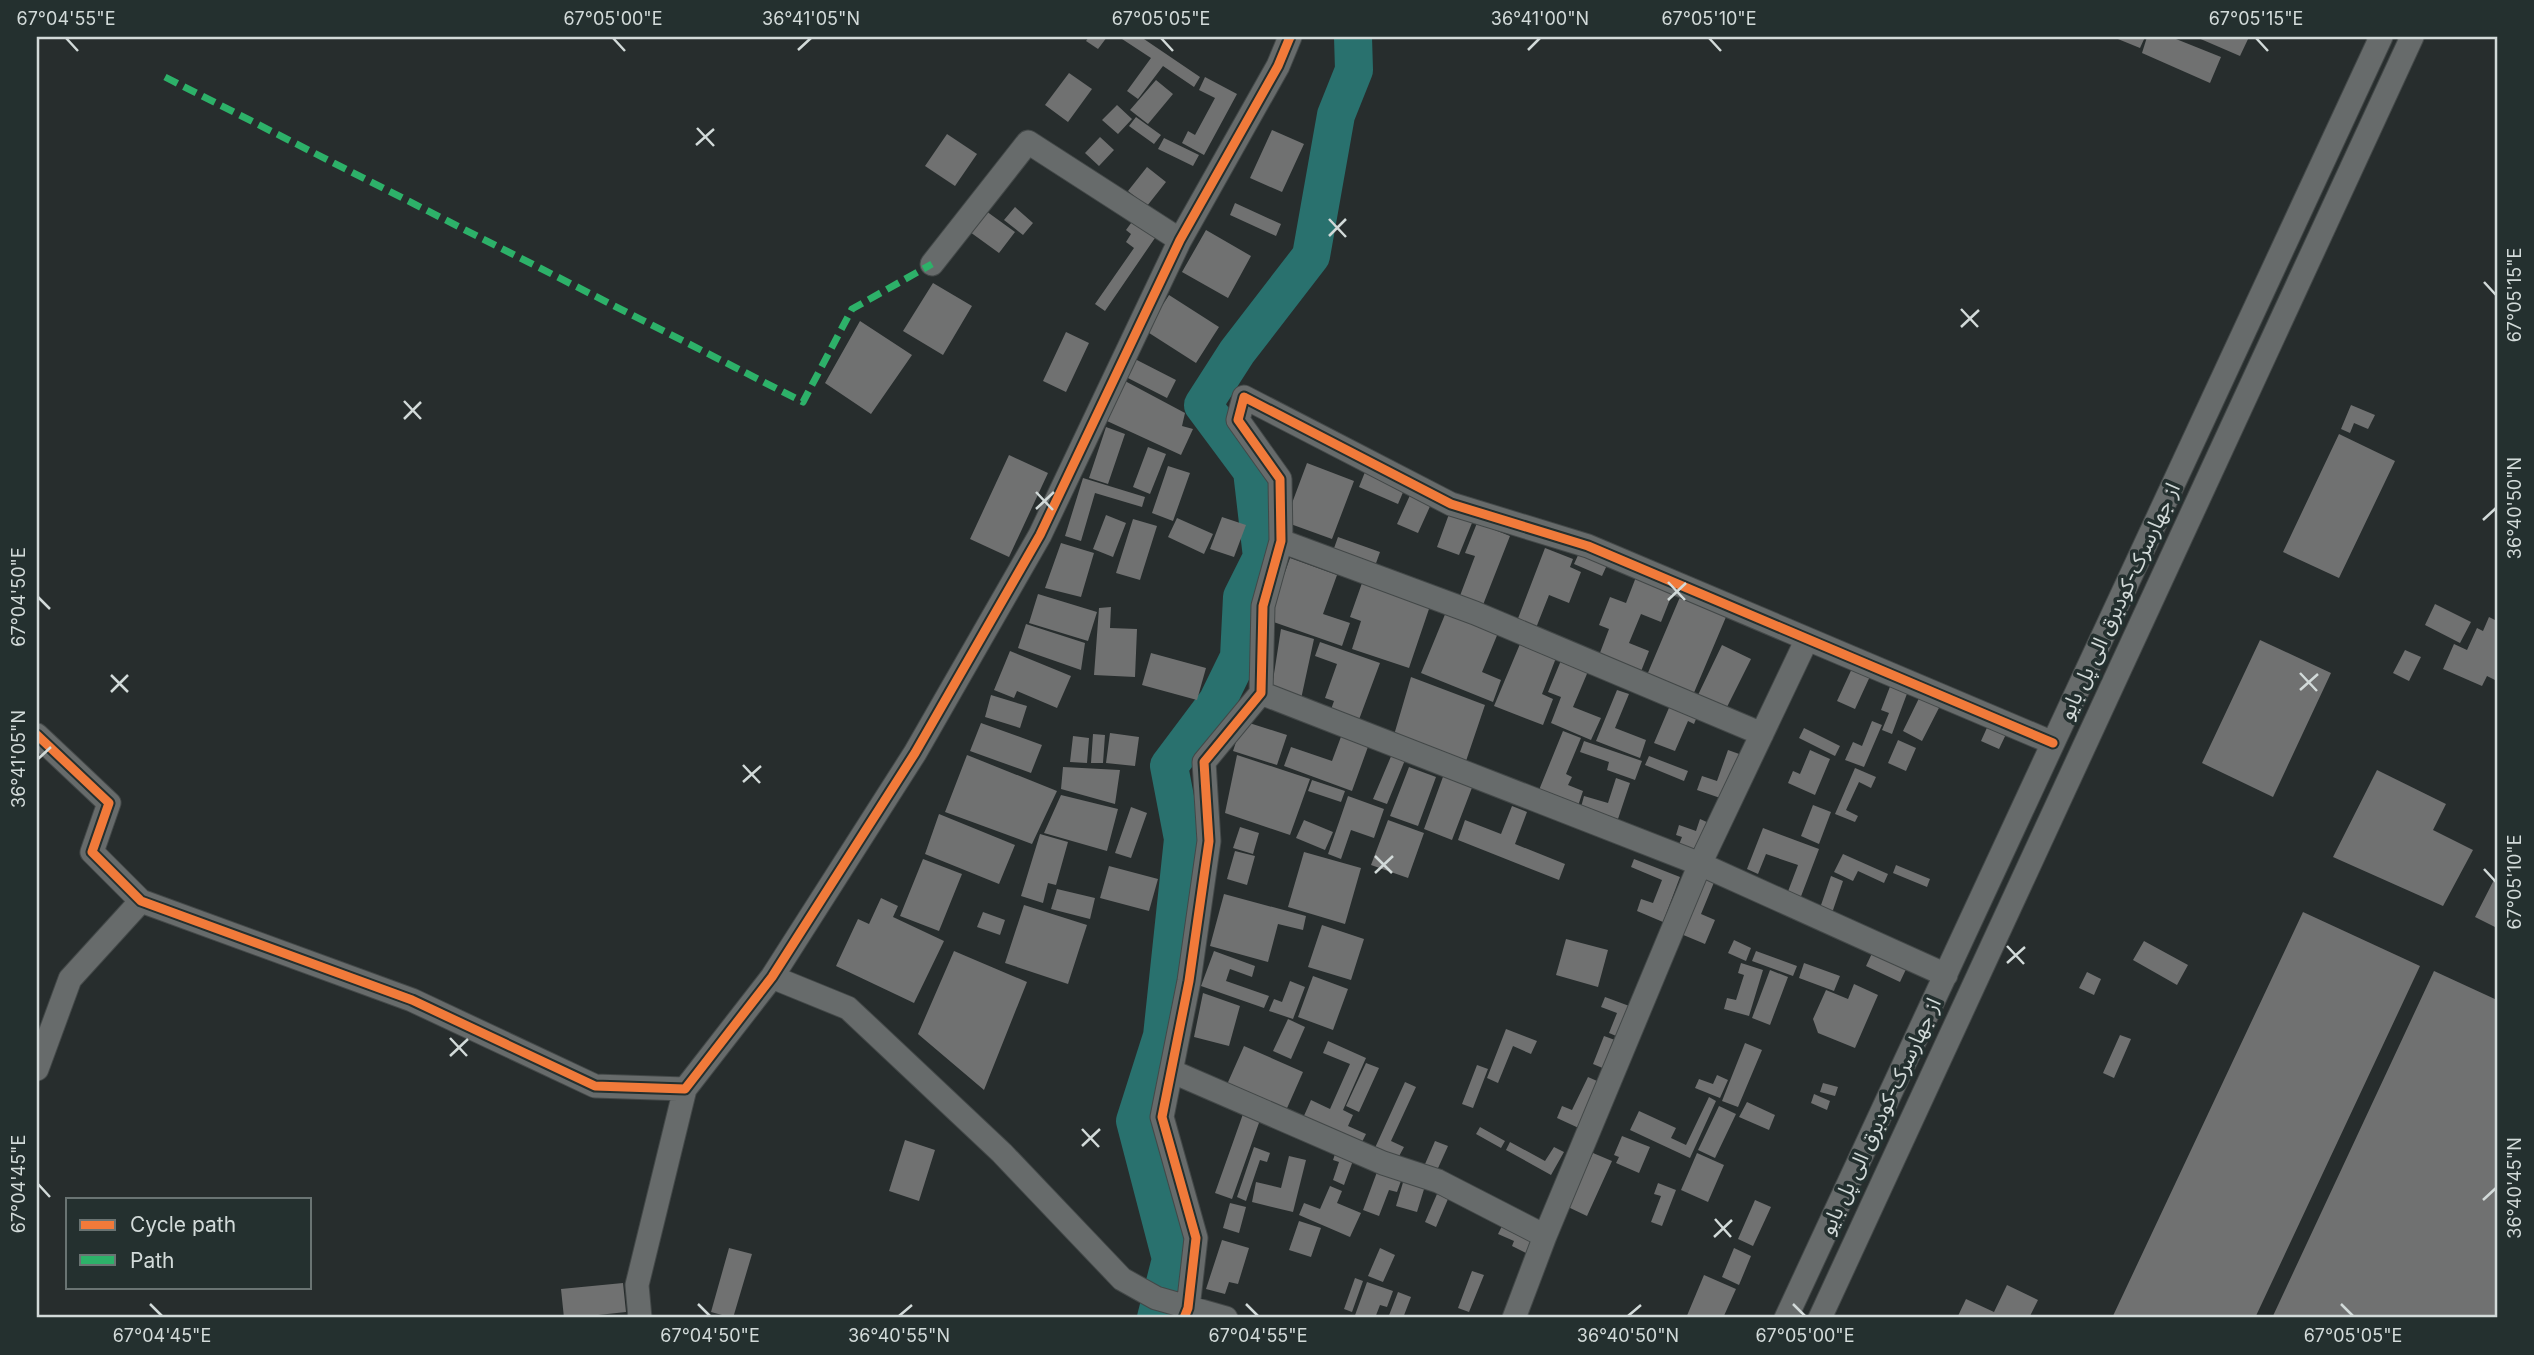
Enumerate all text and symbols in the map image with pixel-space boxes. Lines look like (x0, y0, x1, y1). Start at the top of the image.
text: 67°04'55"E (16, 8, 116, 29)
text: 67°05'00"E (563, 8, 663, 29)
text: 36°41'05"N (762, 8, 860, 29)
text: 67°05'05"E (1112, 8, 1210, 29)
text: 36°41'00"N (1491, 8, 1589, 29)
text: 67°05'10"E (1661, 8, 1757, 29)
text: 67°05'15"E (2209, 8, 2303, 29)
text: 67°05'15"E (2504, 248, 2525, 342)
text: 36°40'50"N (2504, 457, 2525, 559)
street label: از جهارسرک-کودبرق الی پل بایو (2053, 479, 2186, 724)
text: 67°04'50"E (8, 547, 29, 647)
text: 36°41'05"N (8, 710, 29, 808)
text: 67°05'10"E (2504, 834, 2525, 930)
street label: از جهارسرک-کودبرق الی پل بایو (1814, 994, 1947, 1239)
text: 67°04'45"E (8, 1135, 29, 1233)
text: 36°40'45"N (2504, 1137, 2525, 1239)
legend (66, 1198, 312, 1288)
text: Cycle path (130, 1212, 236, 1237)
text: Path (130, 1248, 175, 1273)
text: 67°04'45"E (113, 1325, 211, 1346)
text: 67°04'50"E (660, 1325, 760, 1346)
text: 36°40'55"N (848, 1325, 950, 1346)
text: 67°04'55"E (1208, 1325, 1308, 1346)
text: 36°40'50"N (1577, 1325, 1679, 1346)
text: 67°05'00"E (1755, 1325, 1855, 1346)
text: 67°05'05"E (2304, 1325, 2402, 1346)

